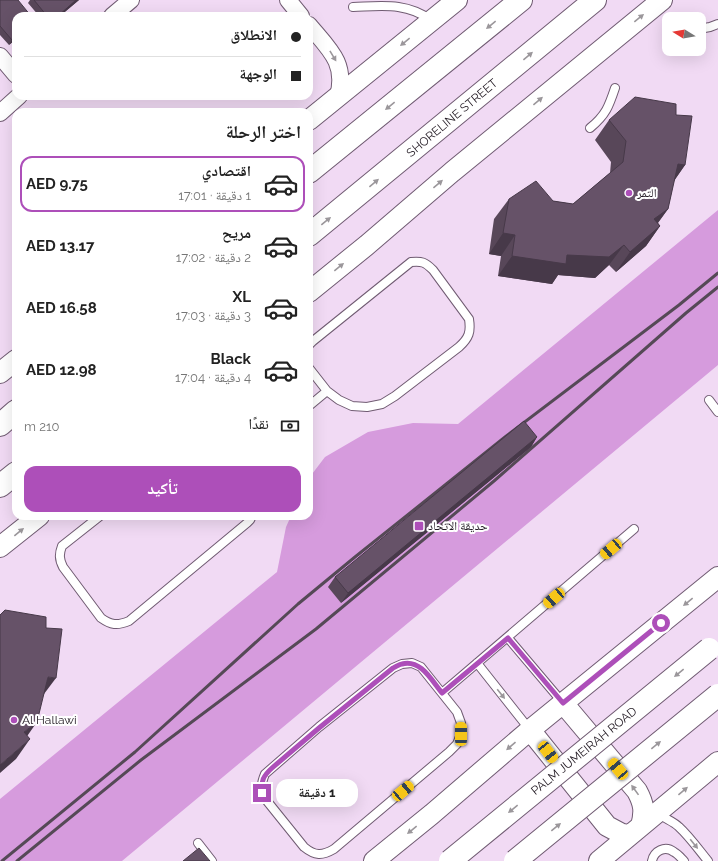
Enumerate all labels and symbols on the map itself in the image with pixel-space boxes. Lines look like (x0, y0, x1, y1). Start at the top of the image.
north arrow (662, 12, 706, 56)
one-way arrow (634, 14, 645, 23)
one-way arrow (486, 20, 497, 29)
one-way arrow (399, 38, 410, 47)
one-way arrow (330, 50, 337, 62)
one-way arrow (523, 51, 534, 60)
street label: SHORELINE STREET (404, 75, 501, 160)
one-way arrow (533, 96, 544, 105)
one-way arrow (385, 102, 395, 111)
one-way arrow (368, 178, 379, 187)
one-way arrow (433, 179, 444, 188)
place label: التمر (636, 186, 657, 200)
marker: التمر (624, 188, 634, 198)
one-way arrow (321, 217, 332, 226)
one-way arrow (334, 263, 345, 272)
place label: حديقة الاتحاد (428, 519, 488, 533)
marker: حديقة الاتحاد (413, 520, 425, 532)
one-way arrow (14, 527, 25, 536)
car (598, 537, 624, 561)
car (541, 586, 567, 610)
one-way arrow (682, 597, 693, 606)
route start (652, 614, 670, 632)
one-way arrow (674, 669, 684, 678)
one-way arrow (497, 688, 506, 699)
street label: PALM JUMEIRAH ROAD (528, 704, 640, 798)
place label: Al Hallawi (22, 713, 77, 727)
marker: Al Hallawi (9, 715, 19, 725)
car (455, 722, 467, 746)
car (536, 739, 560, 765)
one-way arrow (651, 741, 662, 750)
one-way arrow (506, 742, 517, 751)
car (606, 756, 630, 782)
callout: 1 دقيقة (276, 779, 358, 807)
car (390, 779, 416, 803)
route end (253, 784, 271, 802)
one-way arrow (631, 784, 639, 795)
one-way arrow (677, 787, 688, 796)
one-way arrow (508, 804, 519, 813)
one-way arrow (550, 823, 561, 832)
one-way arrow (407, 826, 418, 835)
one-way arrow (690, 839, 699, 850)

